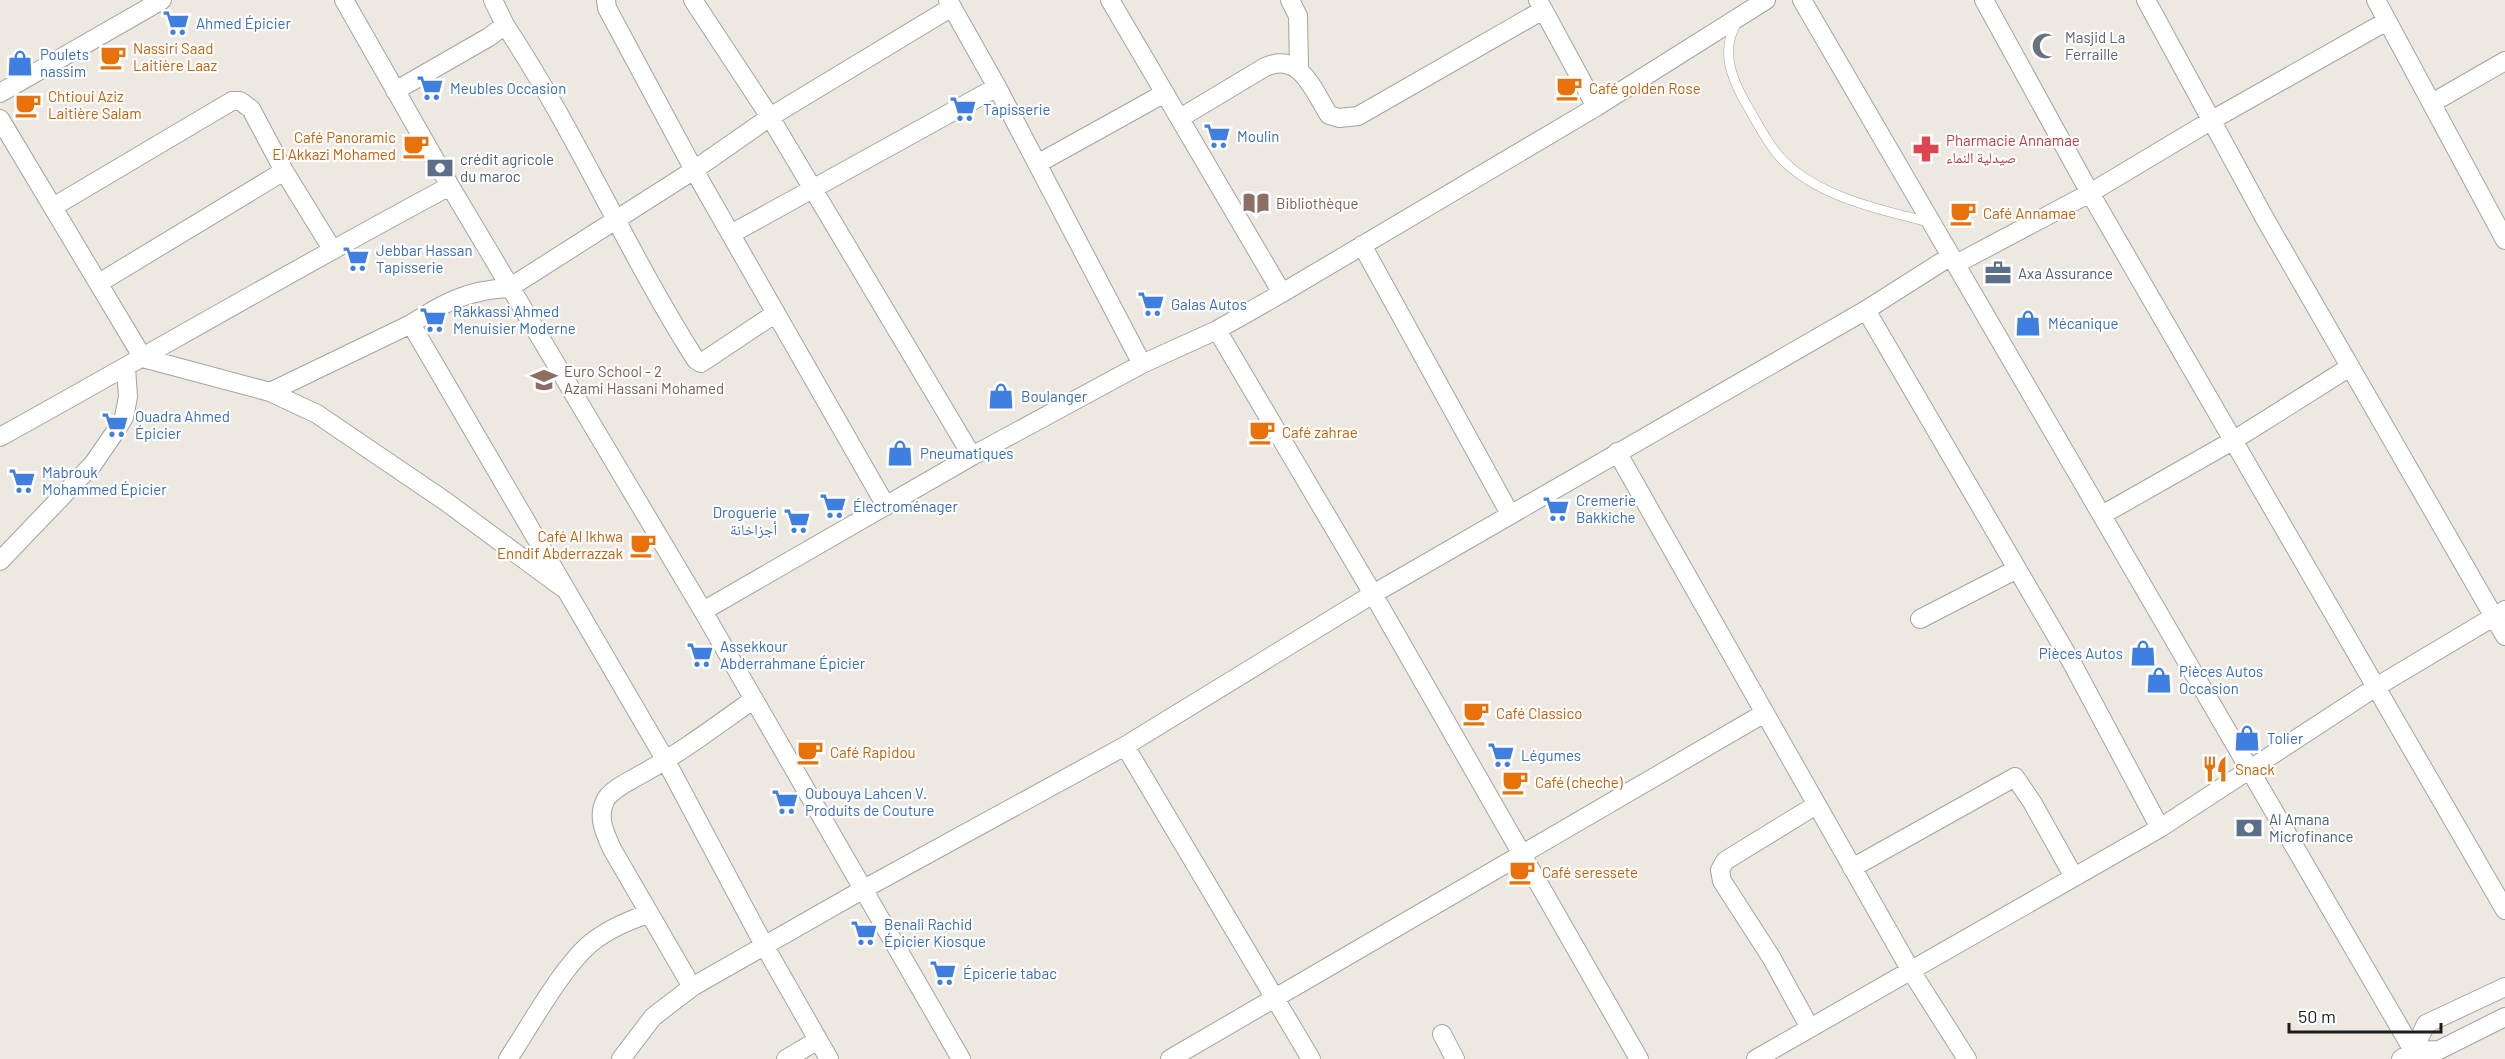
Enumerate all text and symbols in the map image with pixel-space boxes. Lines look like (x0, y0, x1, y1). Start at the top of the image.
supermarket icon: Ahmed Épicier (161, 8, 191, 38)
place label: Ahmed Épicier (196, 14, 291, 32)
place label: Masjid La Ferraille (2065, 28, 2125, 63)
mosque icon: Masjid La Ferraille (2030, 31, 2060, 61)
place label: Nassiri Saad Laitière Laaz (133, 39, 218, 74)
cafe icon: Nassiri Saad Laitière Laaz (98, 42, 128, 72)
place label: Poulets nassim (40, 45, 89, 80)
shop icon: Poulets nassim (5, 48, 35, 78)
supermarket icon: Meubles Occasion (415, 73, 445, 103)
cafe icon: Café golden Rose (1554, 73, 1584, 103)
place label: Meubles Occasion (450, 79, 566, 97)
place label: Café golden Rose (1589, 79, 1701, 97)
place label: Chtioui Aziz Laitière Salam (48, 87, 142, 122)
cafe icon: Chtioui Aziz Laitière Salam (13, 90, 43, 120)
supermarket icon: Tapisserie (948, 94, 978, 124)
place label: Tapisserie (983, 100, 1051, 118)
supermarket icon: Moulin (1202, 121, 1232, 151)
place label: Moulin (1237, 127, 1279, 145)
place label: Café Panoramic El Akkazi Mohamed (272, 128, 396, 163)
cafe icon: Café Panoramic El Akkazi Mohamed (401, 131, 431, 161)
place label: Pharmacie Annamae صيدلية النماء (1946, 131, 2080, 166)
pharmacy icon: Pharmacie Annamae صيدلية النماء (1911, 134, 1941, 164)
place label: crédit agricole du maroc (460, 150, 554, 185)
bank icon: crédit agricole du maroc (425, 153, 455, 183)
library icon: Bibliothèque (1241, 188, 1271, 218)
place label: Bibliothèque (1276, 194, 1359, 212)
cafe icon: Café Annamae (1948, 198, 1978, 228)
place label: Café Annamae (1983, 204, 2076, 222)
place label: Jebbar Hassan Tapisserie (376, 241, 473, 276)
supermarket icon: Jebbar Hassan Tapisserie (341, 244, 371, 274)
office icon: Axa Assurance (1983, 258, 2013, 288)
place label: Axa Assurance (2018, 264, 2113, 282)
supermarket icon: Galas Autos (1136, 289, 1166, 319)
place label: Galas Autos (1171, 295, 1247, 313)
place label: Rakkassi Ahmed Menuisier Moderne (453, 302, 576, 337)
supermarket icon: Rakkassi Ahmed Menuisier Moderne (418, 305, 448, 335)
shop icon: Mécanique (2013, 308, 2043, 338)
place label: Mécanique (2048, 314, 2118, 332)
place label: Euro School - 2 Azami Hassani Mohamed (564, 362, 724, 397)
school or university icon: Euro School - 2 Azami Hassani Mohamed (529, 365, 559, 395)
shop icon: Boulanger (986, 381, 1016, 411)
place label: Boulanger (1021, 387, 1088, 405)
place label: Ouadra Ahmed Épicier (135, 407, 230, 442)
supermarket icon: Ouadra Ahmed Épicier (100, 410, 130, 440)
cafe icon: Café zahrae (1247, 417, 1277, 447)
place label: Café zahrae (1282, 423, 1358, 441)
shop icon: Pneumatiques (885, 438, 915, 468)
place label: Pneumatiques (920, 444, 1014, 462)
place label: Mabrouk Mohammed Épicier (42, 463, 167, 498)
supermarket icon: Mabrouk Mohammed Épicier (7, 466, 37, 496)
supermarket icon: Électroménager (818, 491, 848, 521)
place label: Cremerie Bakkiche (1576, 491, 1636, 526)
supermarket icon: Cremerie Bakkiche (1541, 494, 1571, 524)
place label: Électroménager (853, 497, 958, 515)
place label: Droguerie أجزاخانة (713, 503, 777, 539)
supermarket icon: Droguerie أجزاخانة (782, 506, 812, 536)
place label: Café Al Ikhwa Enndif Abderrazzak (497, 527, 623, 562)
cafe icon: Café Al Ikhwa Enndif Abderrazzak (628, 530, 658, 560)
place label: Assekkour Abderrahmane Épicier (720, 637, 866, 672)
shop icon: Pièces Autos (2128, 638, 2158, 668)
supermarket icon: Assekkour Abderrahmane Épicier (685, 640, 715, 670)
place label: Pièces Autos (2039, 644, 2123, 662)
place label: Pièces Autos Occasion (2179, 662, 2263, 697)
shop icon: Pièces Autos Occasion (2144, 665, 2174, 695)
cafe icon: Café Classico (1461, 698, 1491, 728)
place label: Café Classico (1496, 704, 1582, 722)
shop icon: Tolier (2232, 723, 2262, 753)
place label: Tolier (2267, 729, 2304, 747)
cafe icon: Café Rapidou (795, 737, 825, 767)
supermarket icon: Légumes (1486, 740, 1516, 770)
place label: Café Rapidou (830, 743, 916, 761)
place label: Légumes (1521, 746, 1581, 764)
restaurant icon: Snack (2200, 754, 2230, 784)
place label: Snack (2235, 760, 2275, 778)
cafe icon: Café (cheche) (1500, 767, 1530, 797)
place label: Café (cheche) (1535, 773, 1623, 791)
place label: Oubouya Lahcen V. Produits de Couture (805, 784, 935, 819)
supermarket icon: Oubouya Lahcen V. Produits de Couture (770, 787, 800, 817)
place label: Al Amana Microfinance (2269, 810, 2354, 845)
bank icon: Al Amana Microfinance (2234, 813, 2264, 843)
cafe icon: Café seressete (1507, 857, 1537, 887)
place label: Café seressete (1542, 863, 1638, 881)
place label: Benali Rachid Épicier Kiosque (884, 915, 986, 950)
supermarket icon: Benali Rachid Épicier Kiosque (849, 918, 879, 948)
supermarket icon: Épicerie tabac (928, 958, 958, 988)
place label: Épicerie tabac (963, 964, 1057, 982)
scale bar (2289, 996, 2440, 1034)
text: 50 m (2298, 1005, 2336, 1027)

